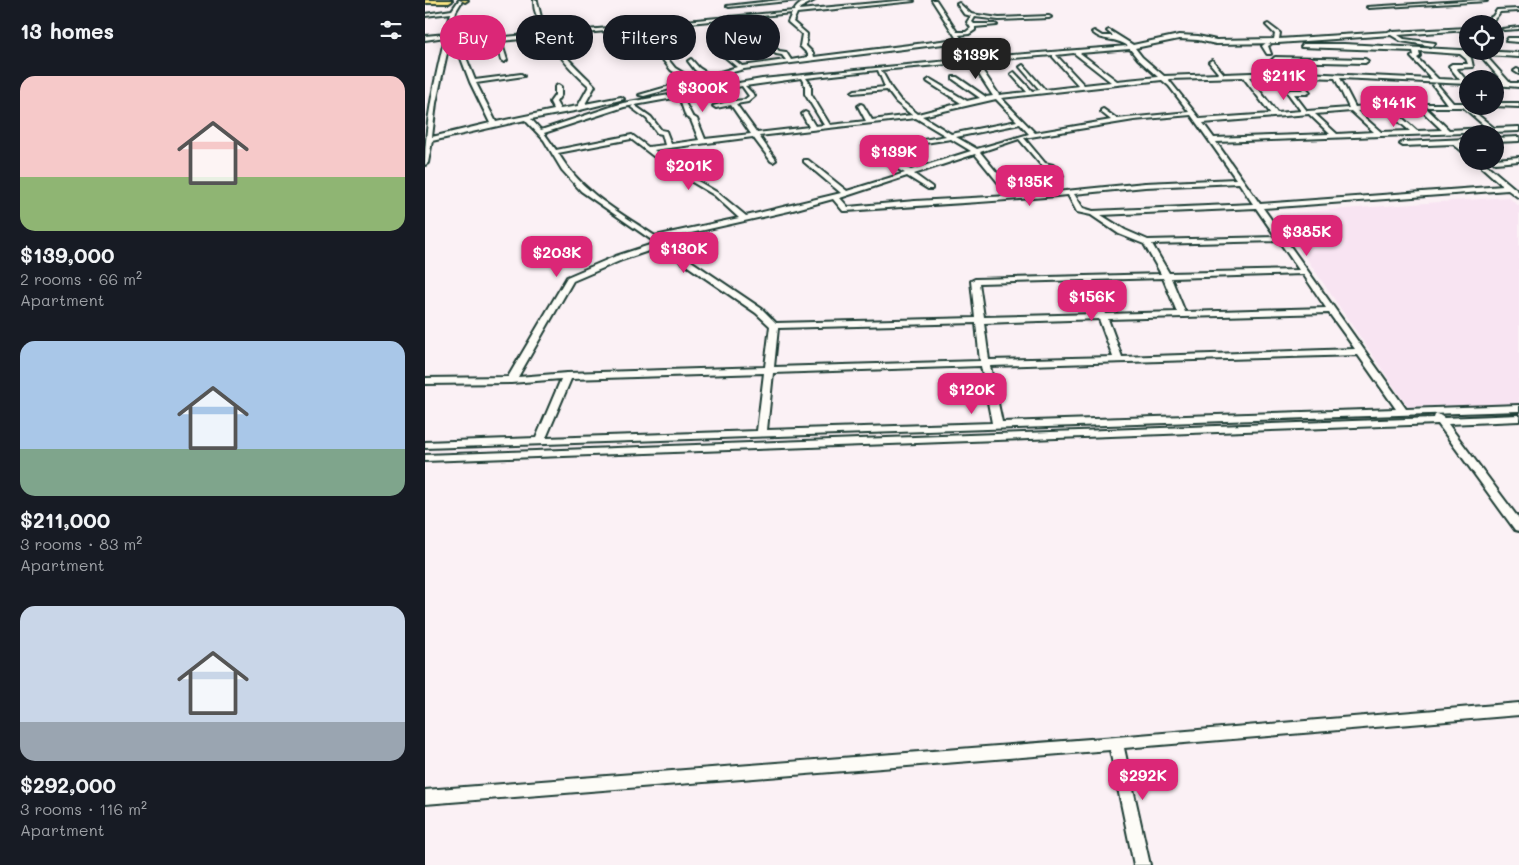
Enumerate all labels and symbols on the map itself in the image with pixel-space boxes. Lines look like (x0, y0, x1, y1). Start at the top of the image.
pin: $139K (941, 38, 1011, 80)
pin: $211K (1249, 58, 1319, 101)
pin: $300K (668, 70, 738, 113)
pin: $141K (1359, 86, 1429, 128)
pin: $139K (859, 134, 929, 177)
pin: $201K (654, 148, 724, 191)
pin: $135K (995, 164, 1065, 207)
pin: $385K (1272, 214, 1342, 257)
pin: $130K (649, 232, 719, 274)
pin: $203K (522, 236, 592, 278)
pin: $156K (1057, 280, 1127, 322)
pin: $120K (937, 372, 1007, 415)
pin: $292K (1108, 758, 1178, 801)

